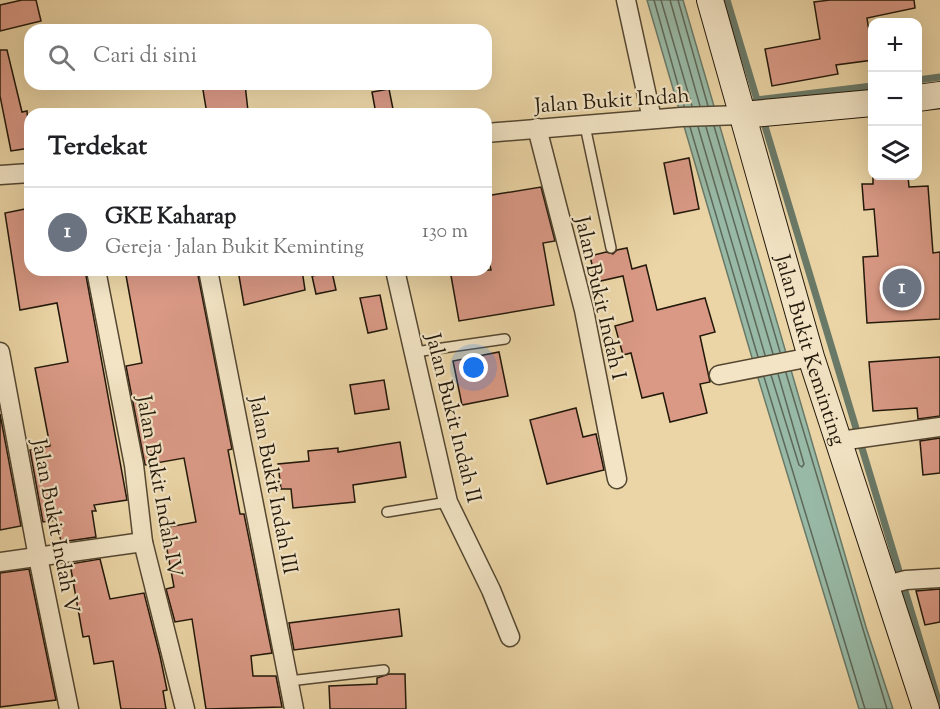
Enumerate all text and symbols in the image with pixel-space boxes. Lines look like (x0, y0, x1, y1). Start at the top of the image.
map controls (868, 18, 922, 180)
button: + (868, 18, 922, 72)
search box (24, 24, 492, 90)
icon: search (45, 41, 78, 74)
text: Cari di sini (93, 41, 197, 73)
button: − (868, 72, 922, 126)
street label: Jalan Bukit Indah (533, 82, 691, 122)
button: layers (868, 126, 922, 180)
text: Terdekat (48, 129, 147, 166)
text: GKE Kaharap (105, 202, 236, 234)
street label: Jalan Bukit Indah I (565, 213, 632, 383)
text: 1 (64, 218, 71, 247)
text: 130 m (422, 218, 468, 247)
text: Gereja · Jalan Bukit Keminting (105, 234, 364, 263)
street label: Jalan Bukit Keminting (766, 251, 852, 450)
pin: 1 (882, 266, 922, 310)
street label: Jalan Bukit Indah II (416, 330, 488, 506)
your location (459, 353, 488, 382)
street label: Jalan Bukit Indah IV (127, 392, 189, 579)
street label: Jalan Bukit Indah III (240, 393, 304, 577)
street label: Jalan Bukit Indah V (22, 436, 86, 616)

